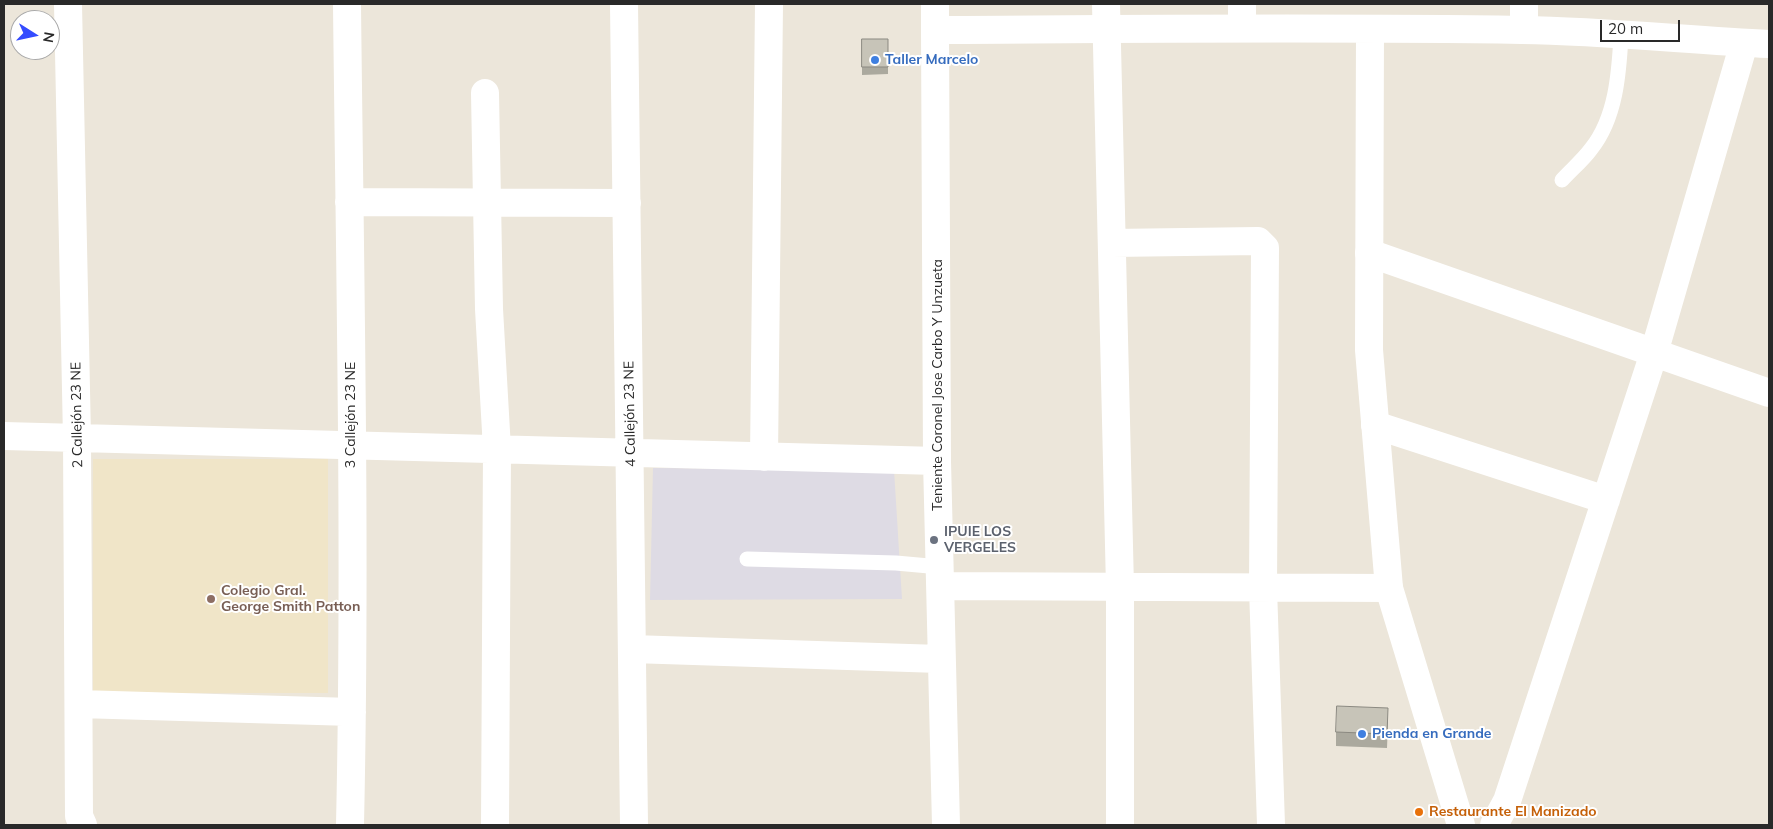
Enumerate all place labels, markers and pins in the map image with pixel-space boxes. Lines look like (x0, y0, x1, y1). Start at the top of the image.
place label: Taller Marcelo (885, 52, 978, 68)
marker: Taller Marcelo (869, 54, 881, 66)
place label: IPUIE LOS VERGELES (944, 524, 1016, 556)
marker: IPUIE LOS VERGELES (928, 534, 940, 546)
place label: Colegio Gral. George Smith Patton (221, 583, 360, 616)
marker: Colegio Gral. George Smith Patton (205, 593, 217, 605)
place label: Pienda en Grande (1372, 726, 1492, 742)
marker: Pienda en Grande (1356, 728, 1368, 740)
place label: Restaurante El Manizado (1429, 804, 1597, 820)
marker: Restaurante El Manizado (1413, 806, 1425, 818)

